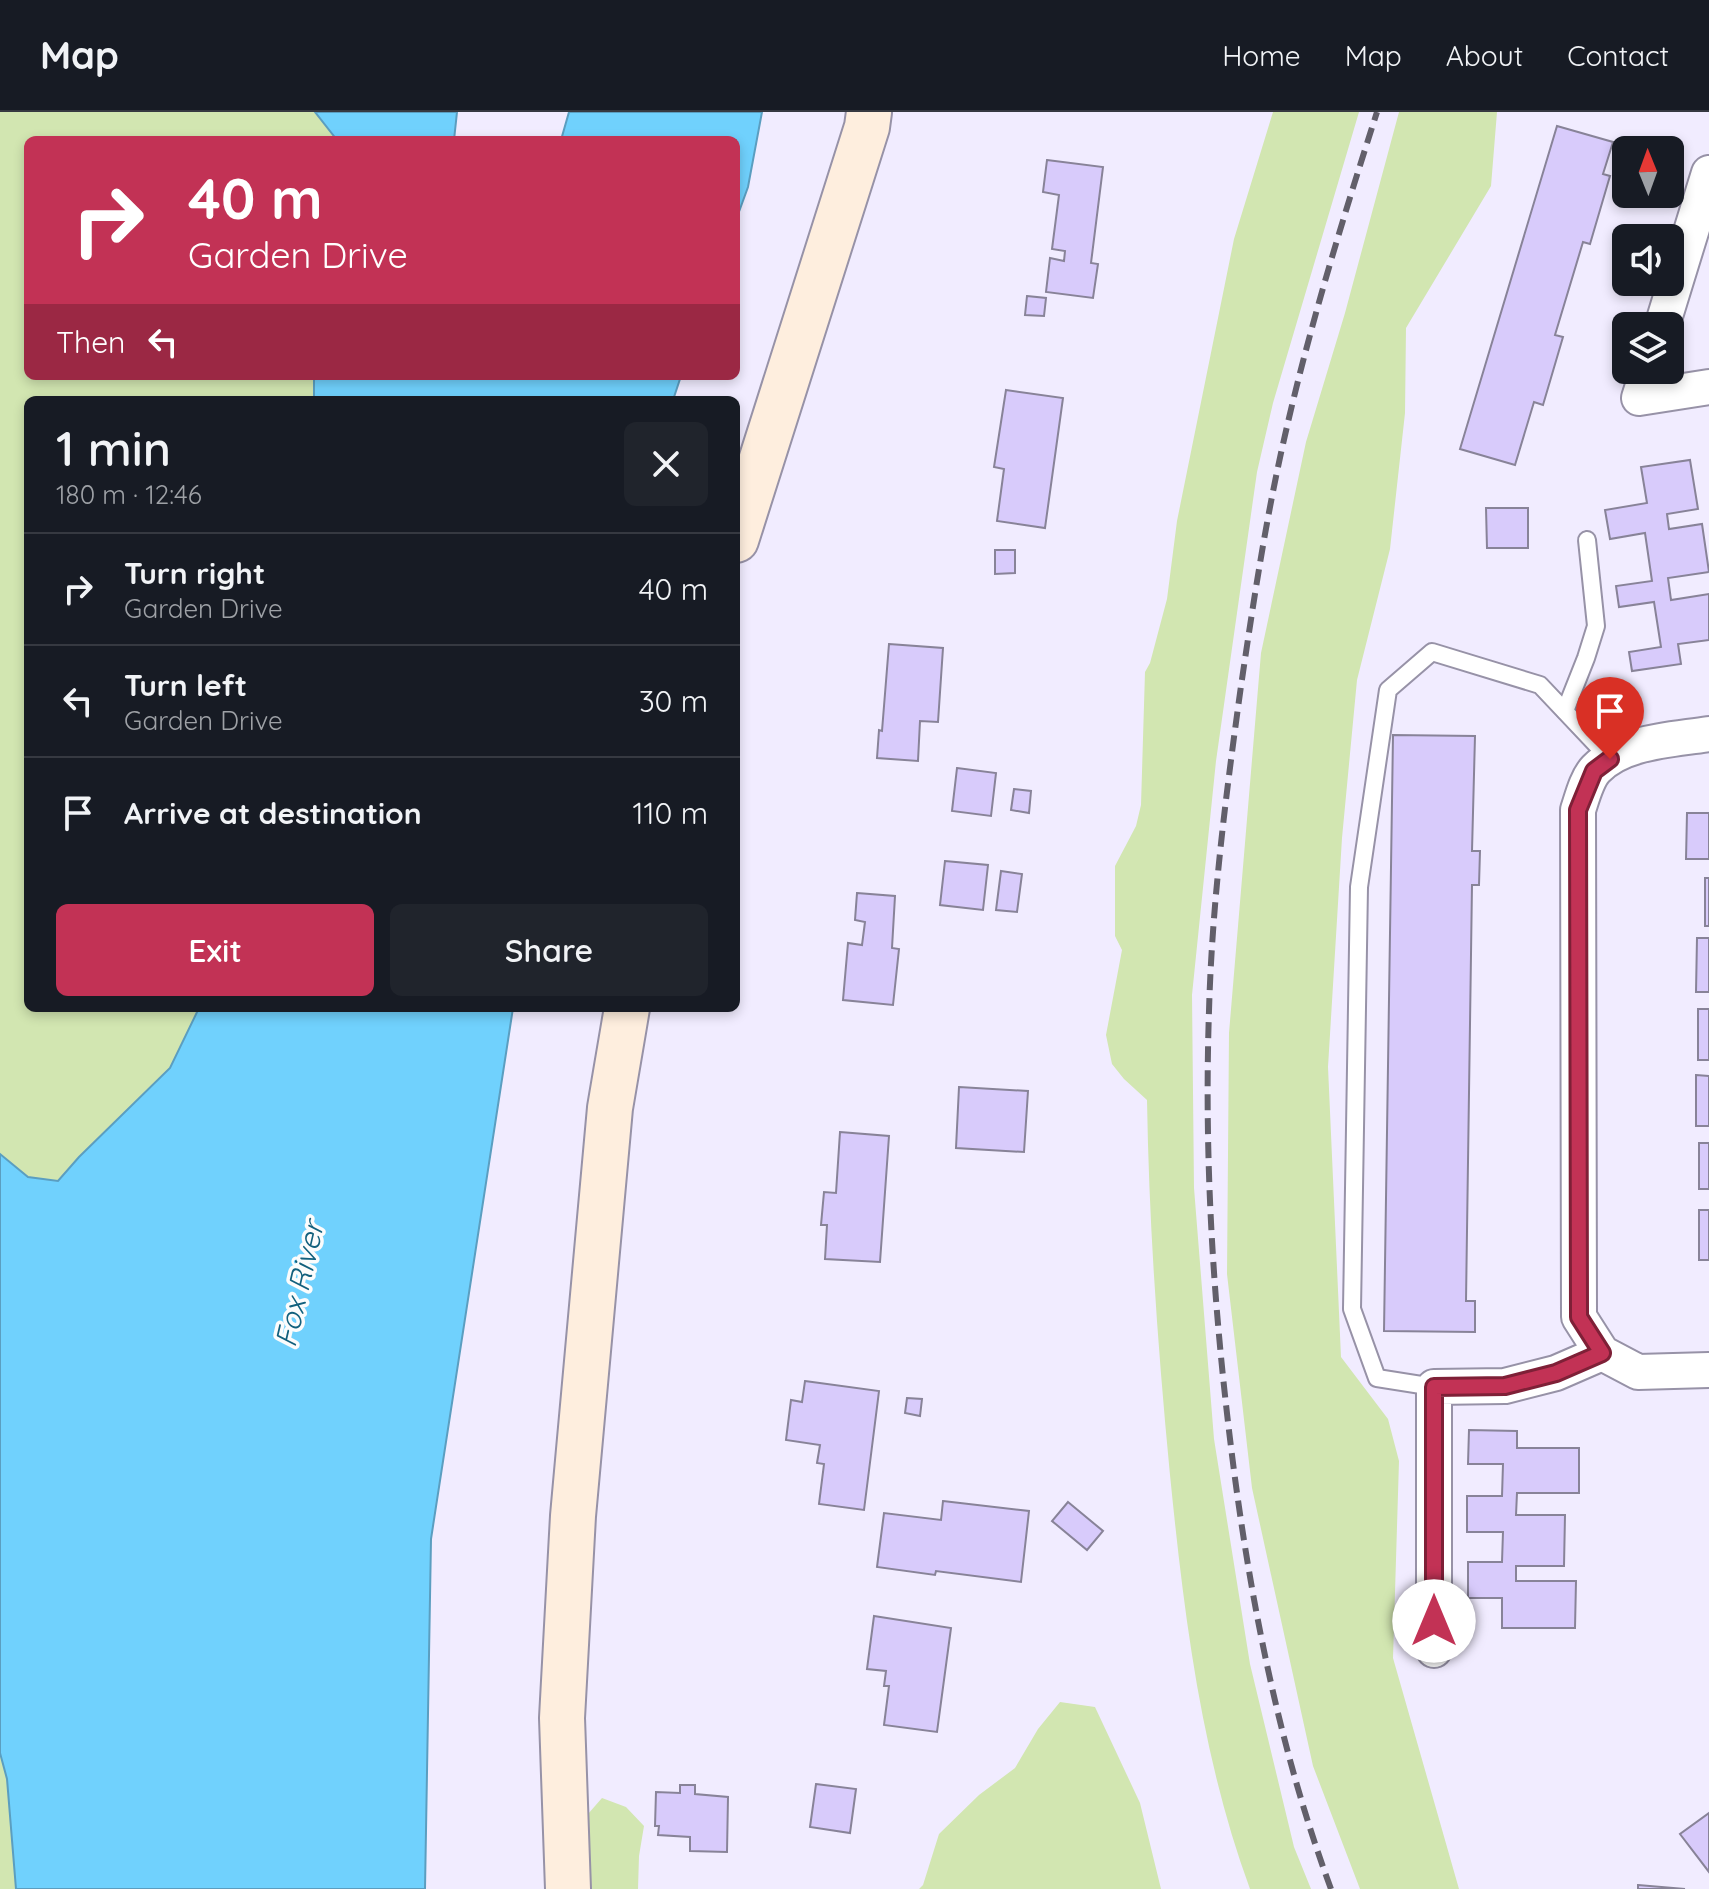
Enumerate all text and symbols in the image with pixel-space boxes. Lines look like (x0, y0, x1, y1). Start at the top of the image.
text: Map (40, 31, 119, 79)
text: Home (1222, 38, 1301, 73)
text: Map (1345, 38, 1402, 73)
text: About (1446, 38, 1523, 73)
text: Contact (1567, 38, 1669, 73)
north arrow (1612, 136, 1684, 208)
map controls (1612, 136, 1684, 384)
text: 40 m (188, 163, 323, 233)
icon: right (56, 168, 160, 272)
button: sound (1612, 224, 1684, 296)
text: Garden Drive (188, 232, 408, 277)
button: layers (1612, 312, 1684, 384)
icon: left (141, 320, 185, 364)
text: Then (56, 323, 125, 361)
text: 1 min (56, 418, 171, 478)
button: close (624, 422, 708, 506)
text: 180 m · 12:46 (56, 478, 202, 511)
text: Turn right (124, 554, 265, 592)
icon: right (56, 567, 100, 611)
text: 40 m (639, 570, 708, 608)
text: Garden Drive (124, 592, 283, 625)
text: Turn left (124, 666, 247, 704)
pin (1576, 677, 1644, 759)
icon: left (56, 679, 100, 723)
text: 30 m (639, 682, 708, 720)
icon: arrive (1588, 689, 1632, 733)
text: Garden Drive (124, 704, 283, 737)
icon: arrive (56, 791, 100, 835)
text: Arrive at destination (124, 794, 422, 832)
text: 110 m (632, 794, 708, 832)
button: Exit (56, 904, 374, 996)
button: Share (390, 904, 708, 996)
water label: Fox River (266, 1214, 333, 1351)
position arrow (1392, 1579, 1476, 1663)

